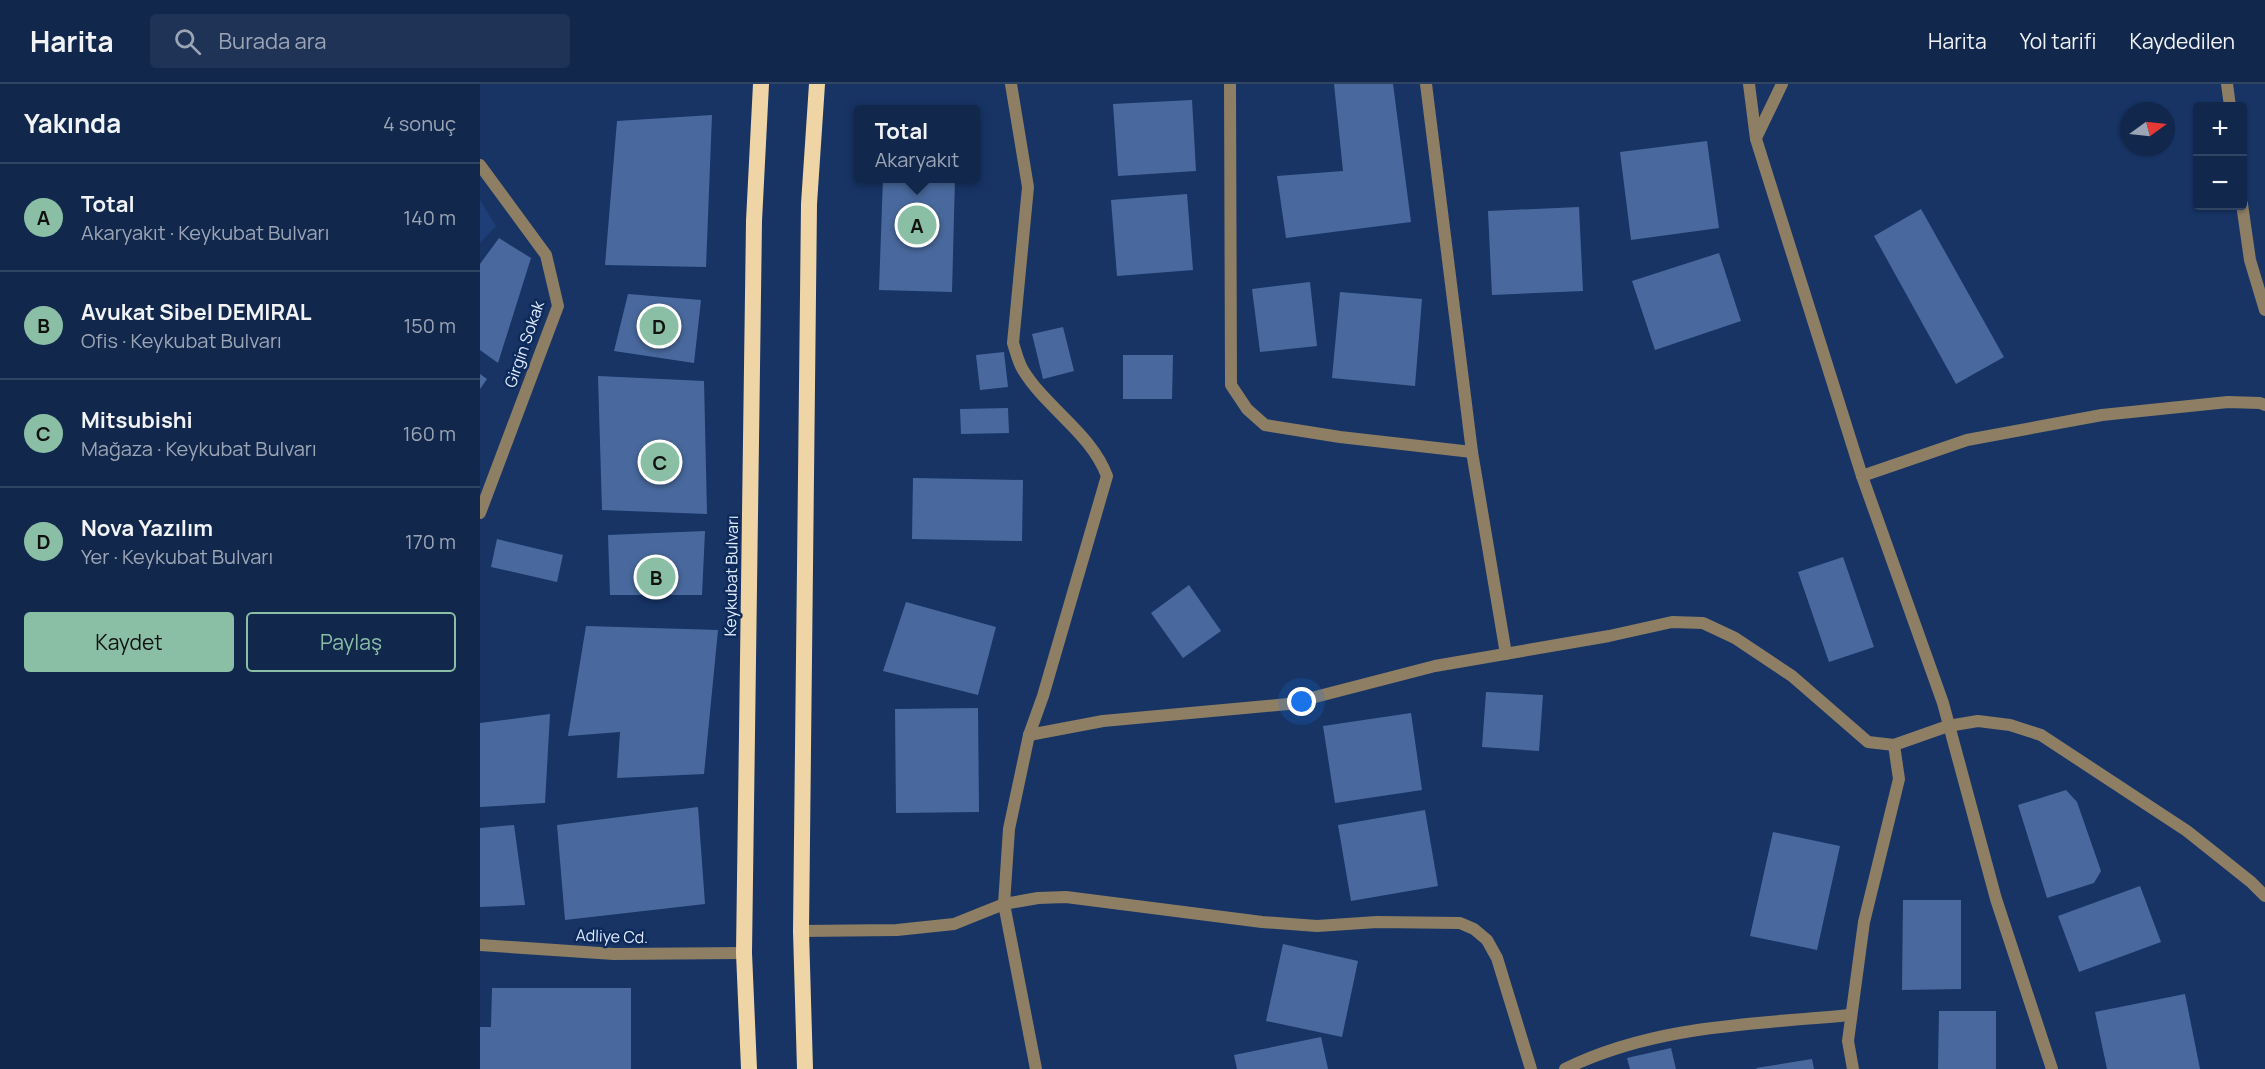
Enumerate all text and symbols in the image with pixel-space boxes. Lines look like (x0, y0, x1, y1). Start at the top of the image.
search box (150, 14, 570, 68)
text: Harita (30, 22, 114, 60)
icon: search (171, 25, 204, 58)
text: Burada ara (219, 26, 326, 56)
text: Harita (1928, 27, 1987, 55)
text: Yol tarifi (2020, 27, 2096, 55)
text: Kaydedilen (2129, 27, 2235, 55)
north arrow (2121, 102, 2175, 156)
map controls (2193, 102, 2247, 210)
button: + (2193, 102, 2247, 156)
text: Yakında (24, 105, 121, 141)
popup (854, 105, 980, 183)
text: 4 sonuç (383, 110, 456, 137)
text: Total (875, 116, 928, 146)
text: Akaryakıt (875, 146, 959, 173)
button: − (2193, 156, 2247, 210)
text: Total (81, 189, 135, 219)
pin: A (898, 202, 936, 248)
text: A (37, 204, 50, 231)
text: 140 m (403, 204, 456, 231)
text: Akaryakıt · Keykubat Bulvarı (81, 219, 329, 246)
text: Avukat Sibel DEMIRAL (81, 297, 312, 327)
street label: Girgin Sokak (499, 297, 549, 390)
pin: D (640, 304, 678, 348)
text: B (37, 312, 50, 339)
text: 150 m (403, 312, 456, 339)
text: Ofis · Keykubat Bulvarı (81, 327, 282, 354)
text: Mitsubishi (81, 405, 193, 435)
text: C (36, 420, 51, 447)
text: 160 m (403, 420, 456, 447)
text: Mağaza · Keykubat Bulvarı (81, 435, 317, 462)
pin: C (640, 440, 680, 484)
text: Nova Yazılım (81, 513, 213, 543)
street label: Keykubat Bulvarı (719, 515, 743, 637)
text: D (36, 528, 51, 555)
text: 170 m (405, 528, 456, 555)
text: Yer · Keykubat Bulvarı (81, 543, 273, 570)
pin: B (636, 554, 675, 600)
button: Kaydet (24, 612, 234, 672)
button: Paylaş (246, 612, 456, 672)
your location (1287, 687, 1316, 716)
street label: Adliye Cd. (575, 924, 649, 948)

